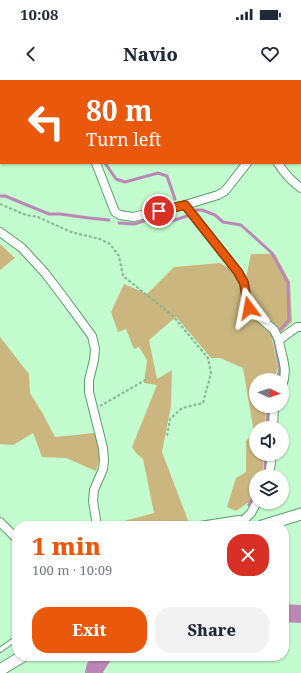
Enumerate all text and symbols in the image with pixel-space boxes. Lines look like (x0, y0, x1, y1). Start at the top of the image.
text: 10:08 (20, 4, 58, 24)
text: Navio (123, 42, 178, 66)
icon: back (20, 43, 42, 65)
icon: heart (259, 43, 281, 65)
text: 80 m (86, 91, 153, 129)
icon: left (20, 96, 72, 148)
text: Turn left (86, 127, 161, 151)
pin (142, 194, 176, 228)
icon: arrive (148, 200, 170, 222)
position arrow (228, 287, 270, 329)
north arrow (249, 373, 289, 413)
map controls (249, 373, 289, 509)
button: sound (249, 421, 289, 461)
button: layers (249, 469, 289, 509)
text: 1 min (32, 529, 101, 562)
button: close (227, 534, 269, 576)
text: 100 m · 10:09 (32, 561, 112, 579)
button: Exit (32, 607, 147, 653)
button: Share (155, 607, 269, 653)

